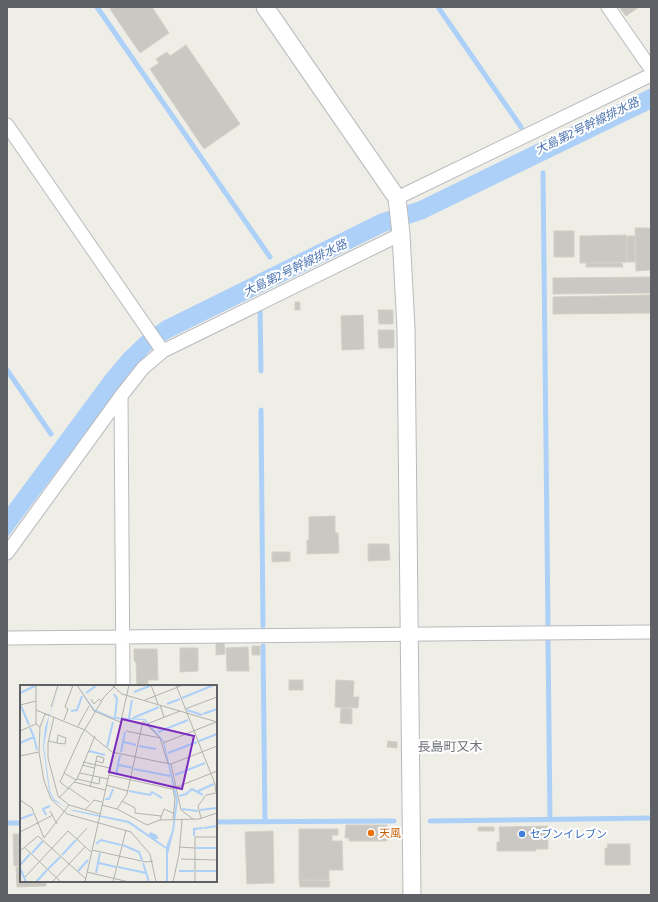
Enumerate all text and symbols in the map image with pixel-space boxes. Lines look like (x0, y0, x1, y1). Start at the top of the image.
water label: 大島第2号幹線排水路 (533, 94, 642, 157)
water label: 大島第2号幹線排水路 (241, 236, 350, 299)
inset map (20, 685, 217, 882)
district label: 長島町又木 (417, 739, 483, 754)
place label: 天風 (379, 827, 401, 840)
marker: 天風 (366, 828, 376, 838)
place label: セブンイレブン (530, 828, 607, 841)
marker: セブンイレブン (517, 829, 527, 839)

